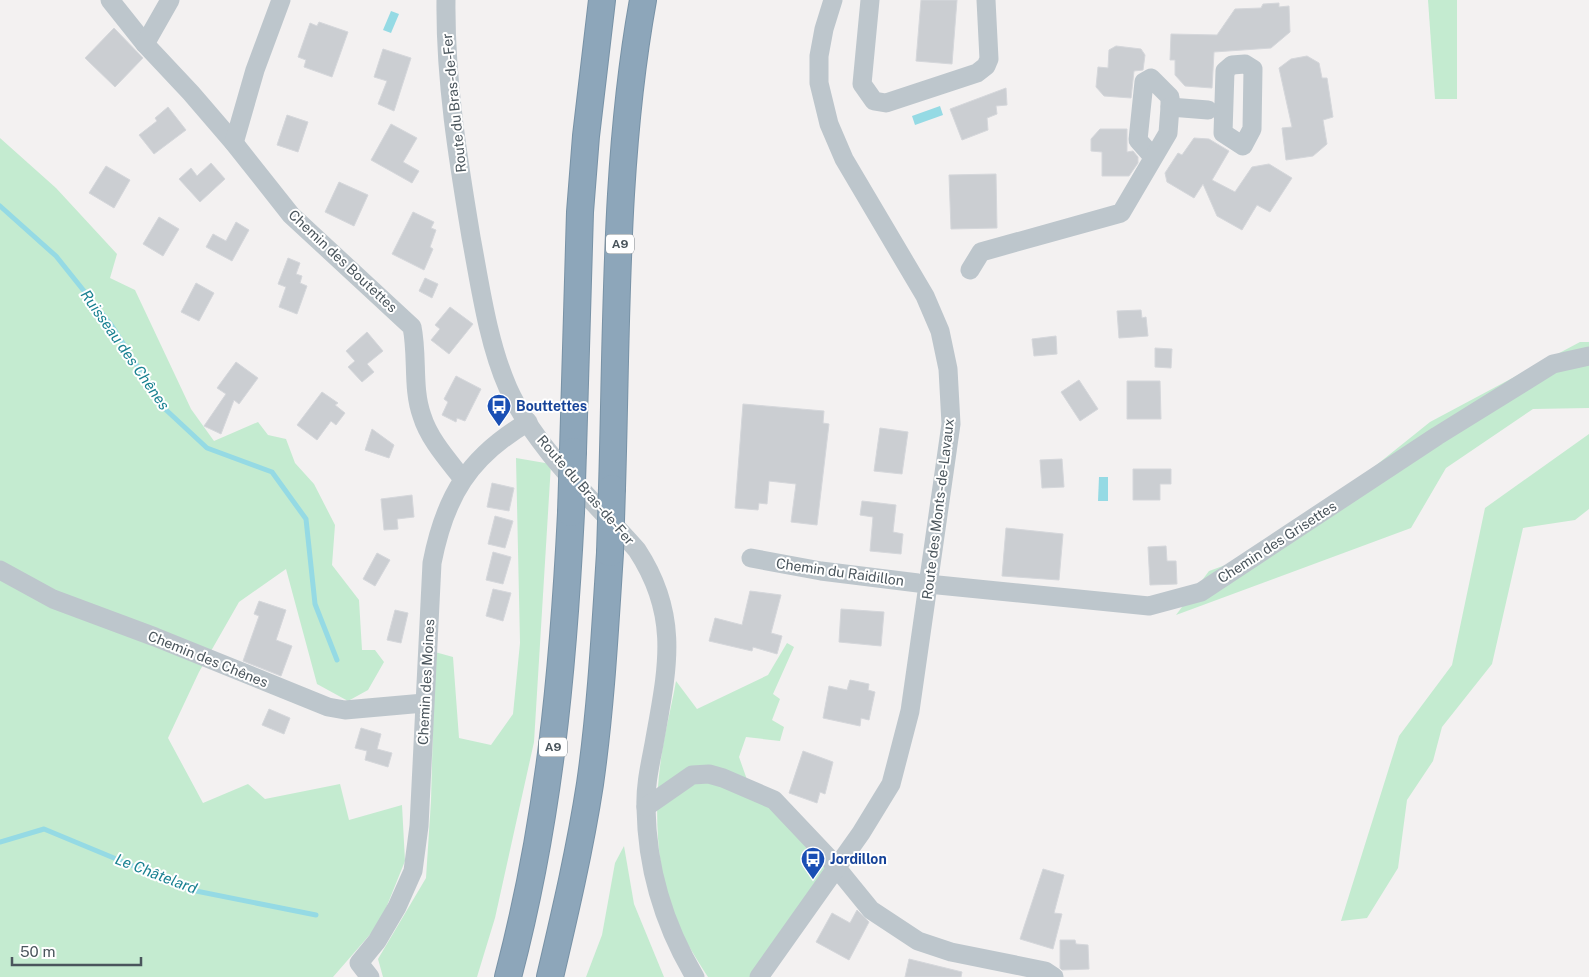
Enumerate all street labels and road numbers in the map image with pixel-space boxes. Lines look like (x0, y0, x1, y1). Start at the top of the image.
street label: Route du Bras-de-Fer (439, 33, 469, 173)
street label: Chemin des Boutettes (285, 207, 401, 315)
road number: A9 (606, 234, 634, 253)
street label: Route des Monts-de-Lavaux (919, 417, 957, 600)
street label: Route du Bras-de-Fer (534, 432, 638, 548)
street label: Chemin des Grisettes (1215, 498, 1339, 586)
street label: Chemin du Raidillon (775, 555, 905, 589)
street label: Chemin des Moines (415, 619, 437, 745)
street label: Chemin des Chênes (146, 628, 270, 690)
road number: A9 (539, 738, 567, 756)

